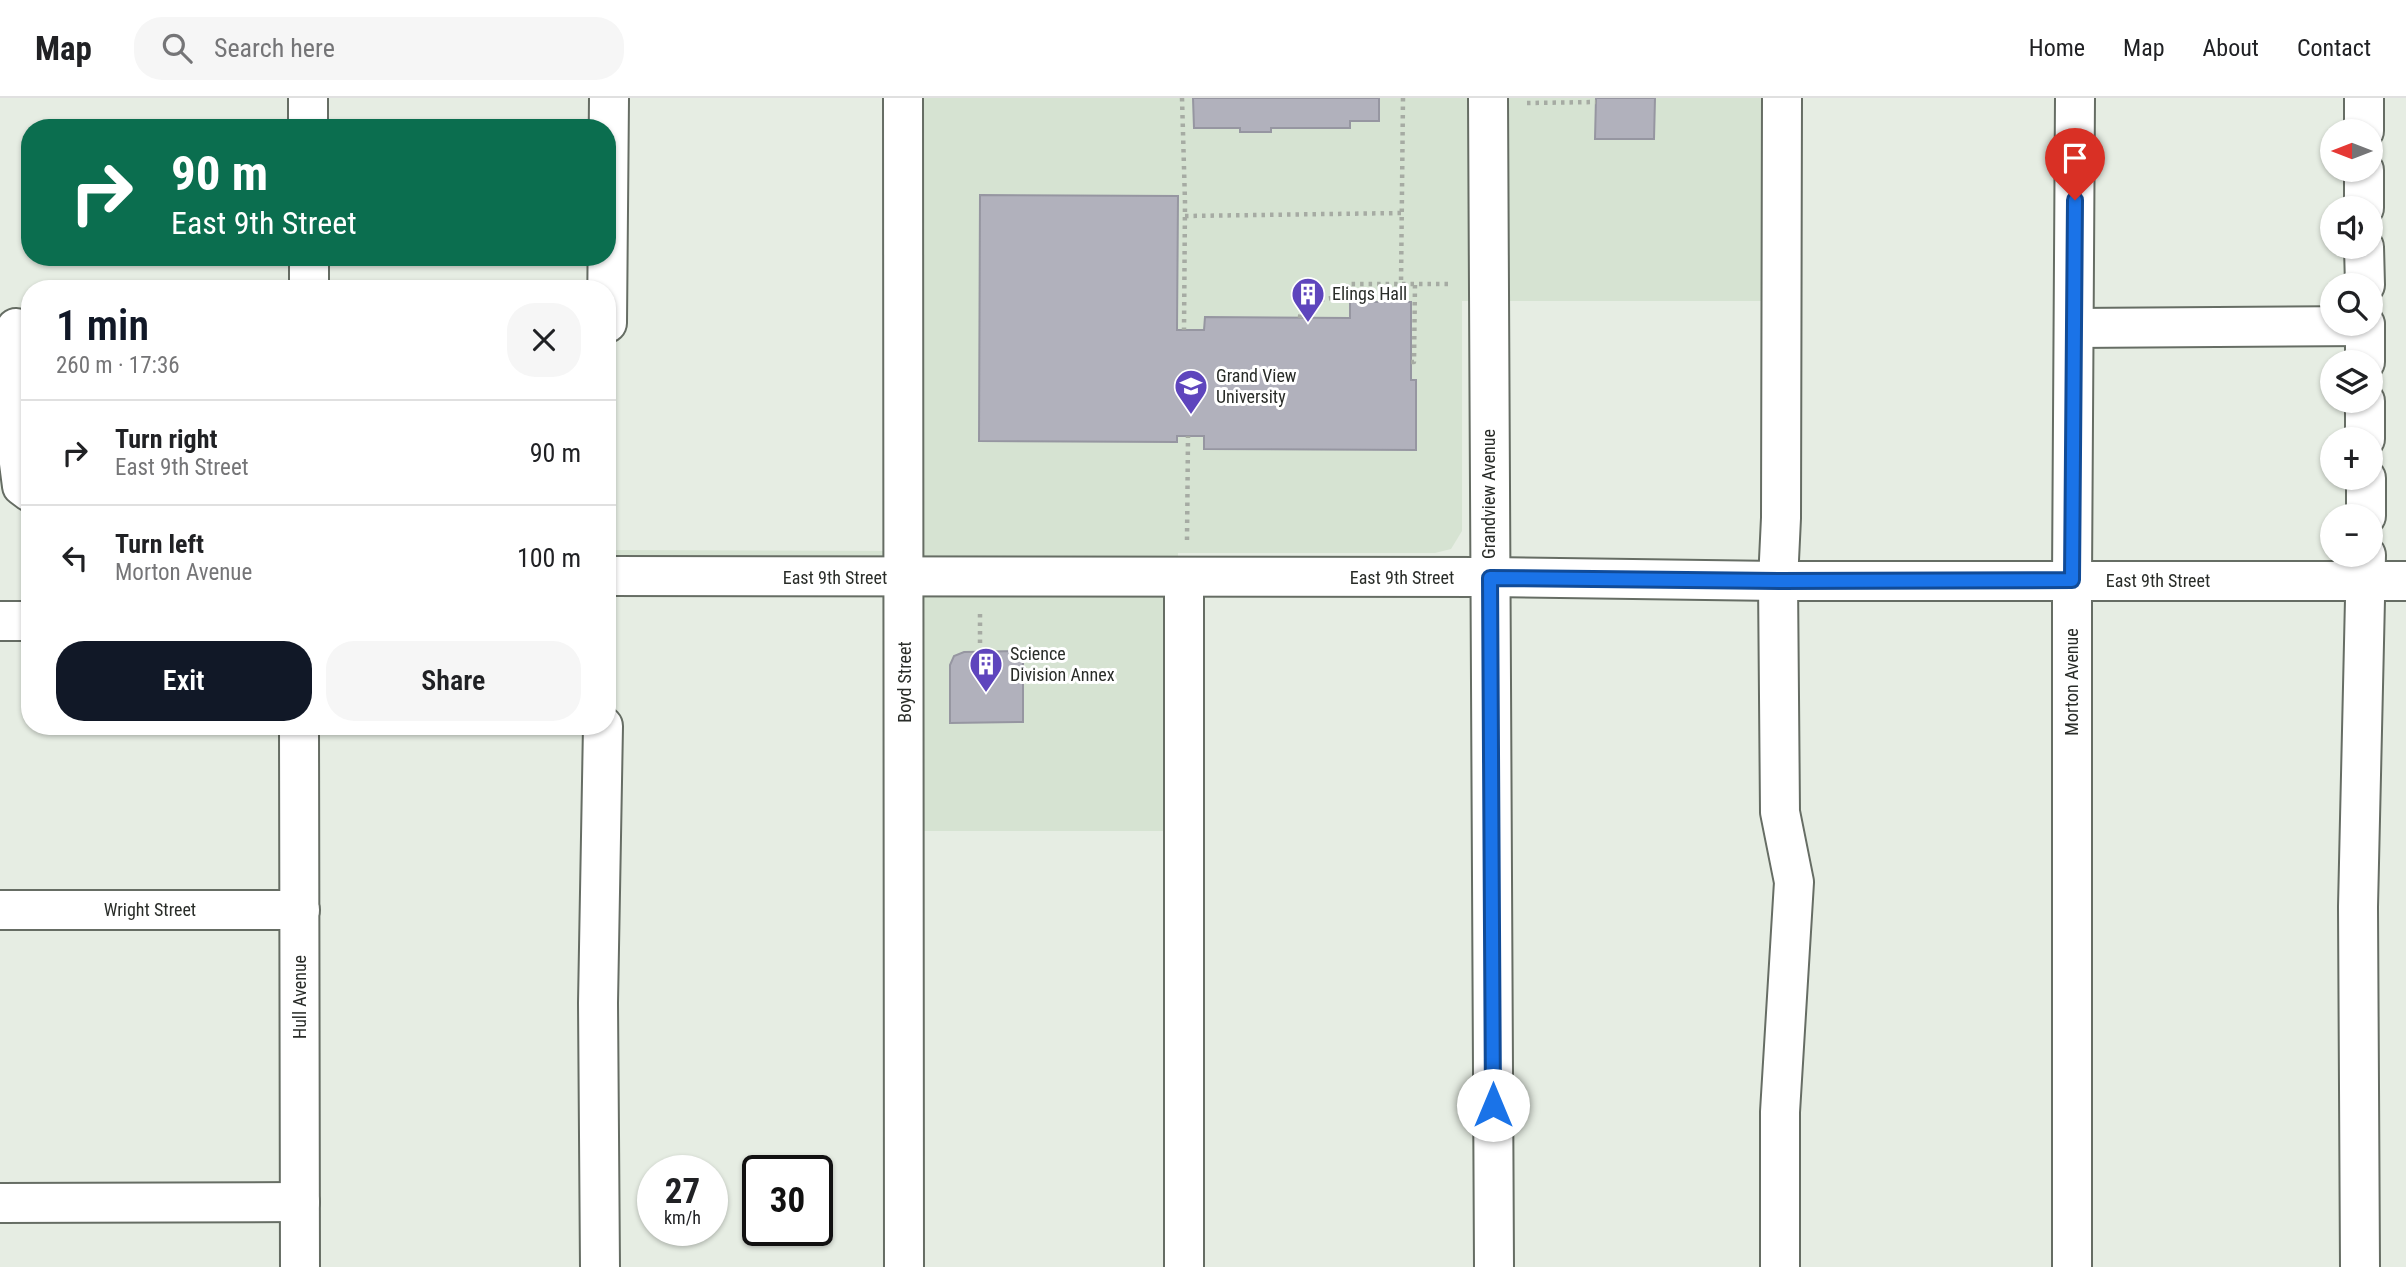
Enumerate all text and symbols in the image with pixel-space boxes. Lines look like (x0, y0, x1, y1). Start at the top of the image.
search box (134, 17, 624, 80)
text: Map (35, 29, 92, 68)
icon: search (158, 29, 196, 67)
text: Search here (214, 33, 335, 63)
text: Home (2029, 34, 2085, 62)
text: Map (2123, 34, 2165, 62)
text: About (2203, 34, 2259, 62)
text: Contact (2297, 34, 2371, 62)
north arrow (2320, 119, 2384, 182)
map controls (2320, 119, 2383, 567)
pin (2045, 128, 2105, 200)
icon: arrive (2056, 139, 2094, 177)
text: 90 m (171, 145, 268, 202)
icon: right (56, 147, 147, 238)
button: sound (2320, 196, 2383, 259)
text: East 9th Street (171, 204, 357, 242)
button: search (2320, 273, 2383, 336)
building icon: Elings Hall (1289, 275, 1327, 324)
place label: Elings Hall (1332, 283, 1407, 304)
text: 1 min (56, 301, 149, 350)
button: close (507, 303, 581, 377)
button: layers (2320, 350, 2383, 413)
text: 260 m · 17:36 (56, 352, 180, 379)
place label: Grand View University (1216, 365, 1297, 407)
school or university icon: Grand View University (1172, 367, 1210, 416)
text: Turn right (115, 424, 217, 454)
button: + (2320, 427, 2383, 490)
street label: Grandview Avenue (1478, 429, 1499, 559)
icon: right (56, 434, 94, 472)
text: 90 m (530, 438, 581, 468)
text: East 9th Street (115, 454, 248, 481)
button: − (2320, 504, 2383, 567)
text: Turn left (115, 529, 204, 559)
icon: left (56, 539, 94, 577)
text: 100 m (517, 543, 581, 573)
text: Morton Avenue (115, 559, 252, 586)
street label: East 9th Street (783, 567, 887, 588)
street label: East 9th Street (1350, 567, 1454, 588)
street label: East 9th Street (2106, 570, 2210, 591)
street label: Morton Avenue (2061, 628, 2082, 736)
button: Exit (56, 641, 312, 721)
button: Share (326, 641, 581, 721)
street label: Boyd Street (894, 641, 915, 723)
place label: Science Division Annex (1010, 643, 1115, 685)
building icon: Science Division Annex (967, 645, 1005, 694)
street label: Wright Street (104, 899, 196, 920)
street label: Hull Avenue (289, 955, 310, 1039)
position arrow (1456, 1068, 1530, 1142)
speed limit sign: 30 (742, 1155, 833, 1246)
text: 27 (665, 1171, 700, 1212)
text: km/h (664, 1207, 701, 1228)

